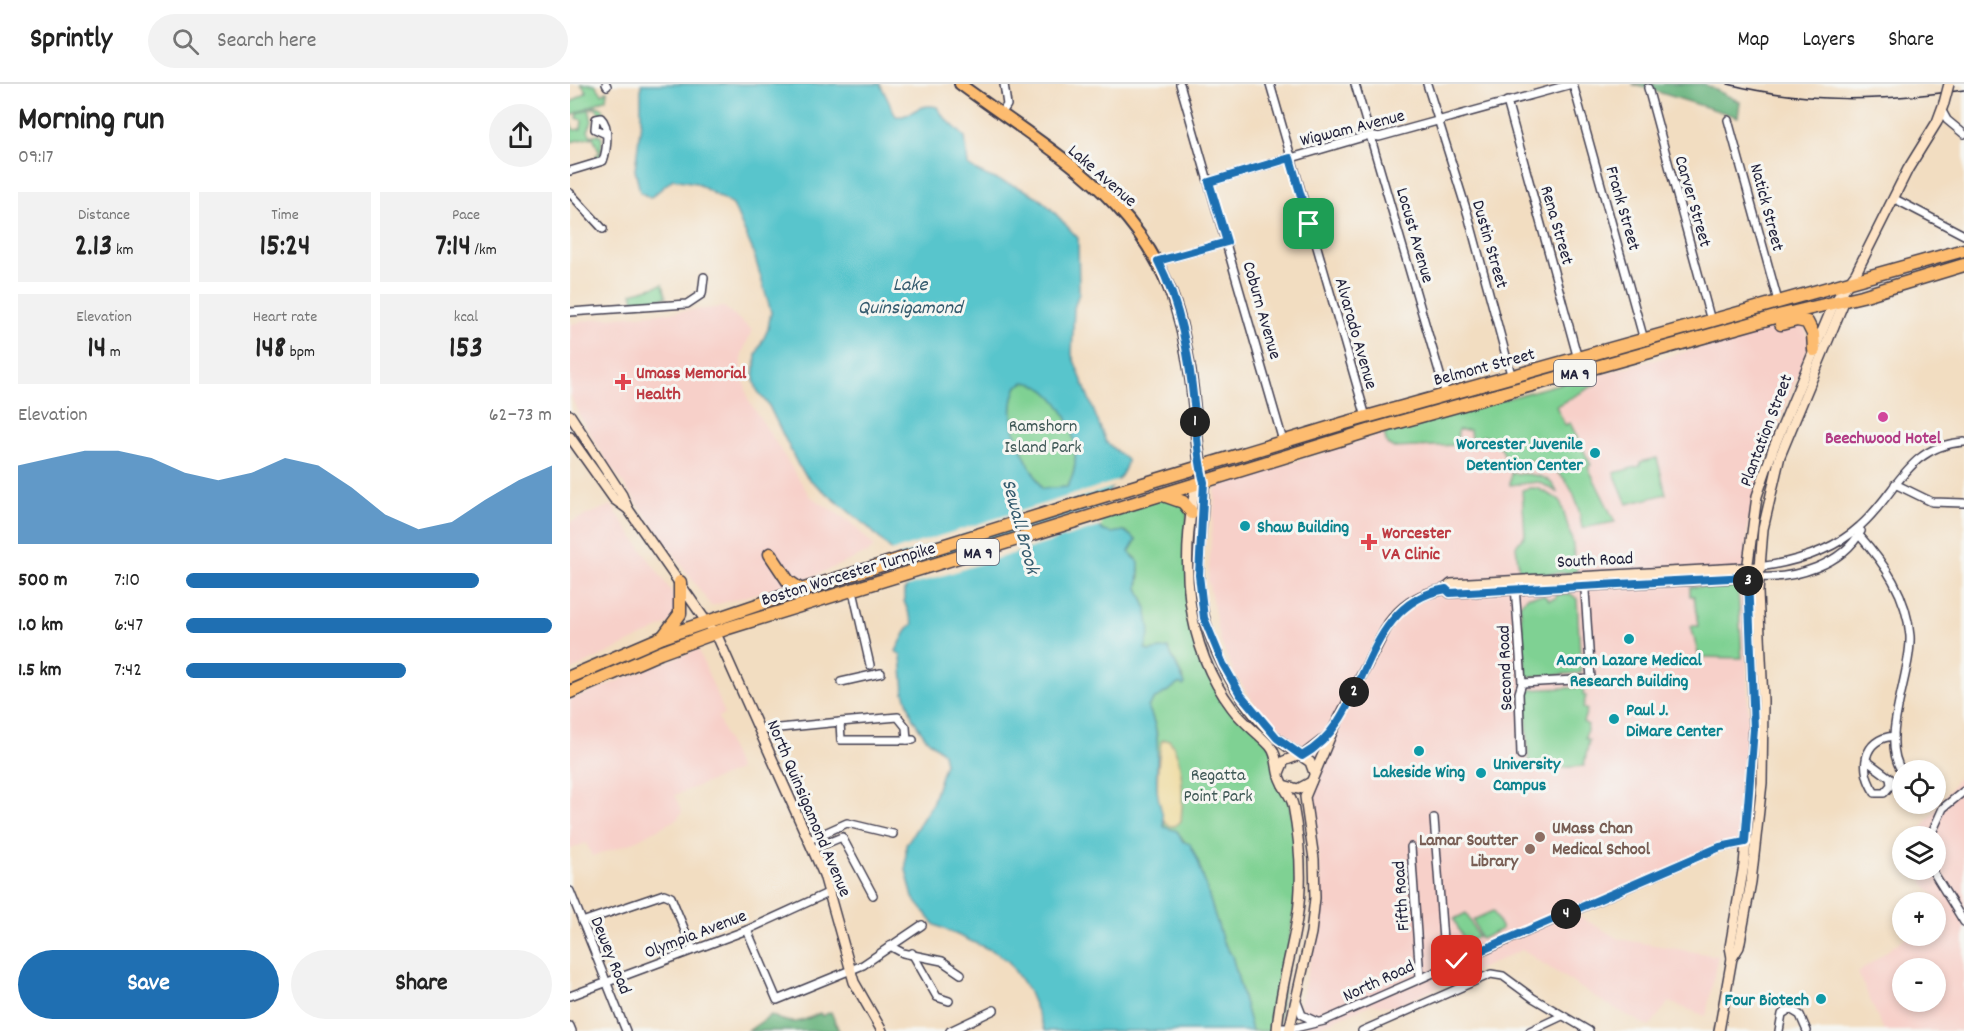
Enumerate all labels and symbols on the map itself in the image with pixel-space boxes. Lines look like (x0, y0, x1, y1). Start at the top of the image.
street label: Wigwam Avenue (1298, 104, 1408, 155)
street label: Lake Avenue (1061, 140, 1141, 214)
street label: Carver Street (1667, 153, 1717, 251)
street label: Natick Street (1742, 161, 1789, 255)
street label: Frank Street (1598, 164, 1646, 254)
street label: Rena Street (1532, 183, 1579, 269)
street label: Locust Avenue (1388, 185, 1439, 286)
pin (1283, 198, 1334, 249)
street label: Dustin Street (1464, 198, 1513, 292)
street label: Coburn Avenue (1235, 259, 1287, 363)
water label: Lake Quinsigamond (858, 272, 965, 323)
street label: Alvarado Avenue (1327, 275, 1382, 392)
street label: Belmont Street (1431, 343, 1538, 394)
road number: MA 9 (1554, 360, 1596, 386)
place label: Umass Memorial Health (636, 362, 747, 408)
street label: Plantation Street (1734, 371, 1800, 491)
marker: Umass Memorial Health (614, 373, 632, 391)
pin: 1 (1180, 407, 1210, 437)
marker: Beechwood Hotel (1876, 410, 1890, 424)
park label: Ramshorn Island Park (1004, 415, 1082, 461)
place label: Beechwood Hotel (1825, 427, 1942, 452)
place label: Worcester Juvenile Detention Center (1456, 433, 1583, 479)
marker: Worcester Juvenile Detention Center (1588, 446, 1602, 460)
water label: Sewall Brook (993, 476, 1046, 579)
place label: Shaw Building (1257, 516, 1349, 541)
marker: Shaw Building (1238, 519, 1252, 533)
place label: Worcester VA Clinic (1382, 522, 1451, 568)
marker: Worcester VA Clinic (1360, 533, 1378, 551)
street label: Boston Worcester Turnpike (758, 537, 939, 614)
road number: MA 9 (957, 539, 999, 565)
street label: South Road (1556, 547, 1634, 576)
pin: 3 (1733, 566, 1763, 596)
street label: Second Road (1493, 625, 1520, 711)
marker: Aaron Lazare Medical Research Building (1622, 632, 1636, 646)
place label: Aaron Lazare Medical Research Building (1556, 649, 1702, 695)
pin: 2 (1339, 677, 1369, 707)
place label: Paul J. DiMare Center (1626, 699, 1723, 745)
marker: Paul J. DiMare Center (1607, 712, 1621, 726)
street label: North Quinsigamond Avenue (759, 717, 856, 901)
marker: Lakeside Wing (1412, 744, 1426, 758)
place label: University Campus (1493, 753, 1561, 799)
place label: Lakeside Wing (1373, 761, 1465, 786)
park label: Regatta Point Park (1183, 764, 1253, 810)
marker: University Campus (1474, 766, 1488, 780)
place label: UMass Chan Medical School (1552, 817, 1651, 863)
place label: Lamar Soutter Library (1419, 829, 1519, 875)
marker: UMass Chan Medical School (1533, 830, 1547, 844)
marker: Lamar Soutter Library (1523, 842, 1537, 856)
street label: Fifth Road (1388, 860, 1417, 932)
pin: 4 (1551, 899, 1581, 929)
street label: Olympia Avenue (641, 904, 751, 966)
street label: Dewey Road (583, 913, 637, 999)
pin (1431, 935, 1482, 986)
street label: North Road (1339, 955, 1419, 1010)
place label: Four Biotech (1725, 989, 1809, 1014)
marker: Four Biotech (1814, 992, 1828, 1006)

